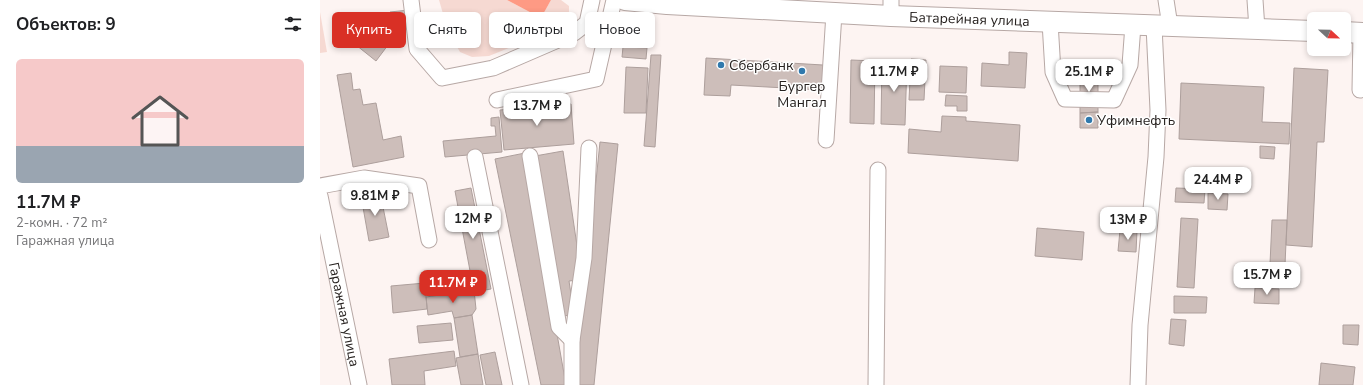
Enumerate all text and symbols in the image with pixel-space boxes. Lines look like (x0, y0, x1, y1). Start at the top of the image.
street label: Батарейная улица (909, 7, 1030, 30)
chip: Купить (332, 12, 406, 48)
chip: Снять (414, 12, 481, 48)
chip: Фильтры (489, 12, 577, 48)
chip: Новое (585, 12, 655, 48)
north arrow (1307, 12, 1351, 56)
map controls (1307, 12, 1351, 56)
text: Объектов: 9 (16, 13, 116, 36)
icon: filters (282, 13, 304, 35)
place label: Сбербанк (729, 56, 794, 75)
pin: 11.7M ₽ (857, 59, 931, 93)
pin: 25.1M ₽ (1052, 59, 1126, 93)
marker: Сбербанк (716, 60, 726, 70)
text: 11.7M ₽ (869, 63, 919, 81)
text: 25.1M ₽ (1064, 63, 1114, 81)
marker: Бургер Мангал (797, 66, 807, 76)
place label: Бургер Мангал (777, 77, 827, 112)
icon: home (124, 85, 196, 157)
pin: 13.7M ₽ (500, 93, 574, 127)
text: 13.7M ₽ (512, 97, 562, 115)
place label: Уфимнефть (1096, 111, 1175, 130)
marker: Уфимнефть (1084, 115, 1094, 125)
pin: 24.4M ₽ (1181, 167, 1255, 201)
text: 24.4M ₽ (1193, 171, 1243, 189)
pin: 9.81M ₽ (338, 183, 412, 217)
text: 9.81M ₽ (350, 187, 400, 205)
text: 11.7M ₽ (16, 191, 80, 214)
pin: 12M ₽ (445, 206, 501, 240)
pin: 13M ₽ (1100, 207, 1156, 241)
text: 12M ₽ (454, 210, 492, 228)
text: 13M ₽ (1109, 211, 1147, 229)
text: 2-комн. · 72 m² (16, 214, 107, 232)
text: Гаражная улица (16, 232, 114, 250)
street label: Гаражная улица (324, 261, 364, 368)
pin: 15.7M ₽ (1230, 262, 1304, 296)
text: 15.7M ₽ (1242, 266, 1292, 284)
pin: 11.7M ₽ (416, 270, 490, 304)
text: 11.7M ₽ (428, 274, 478, 292)

